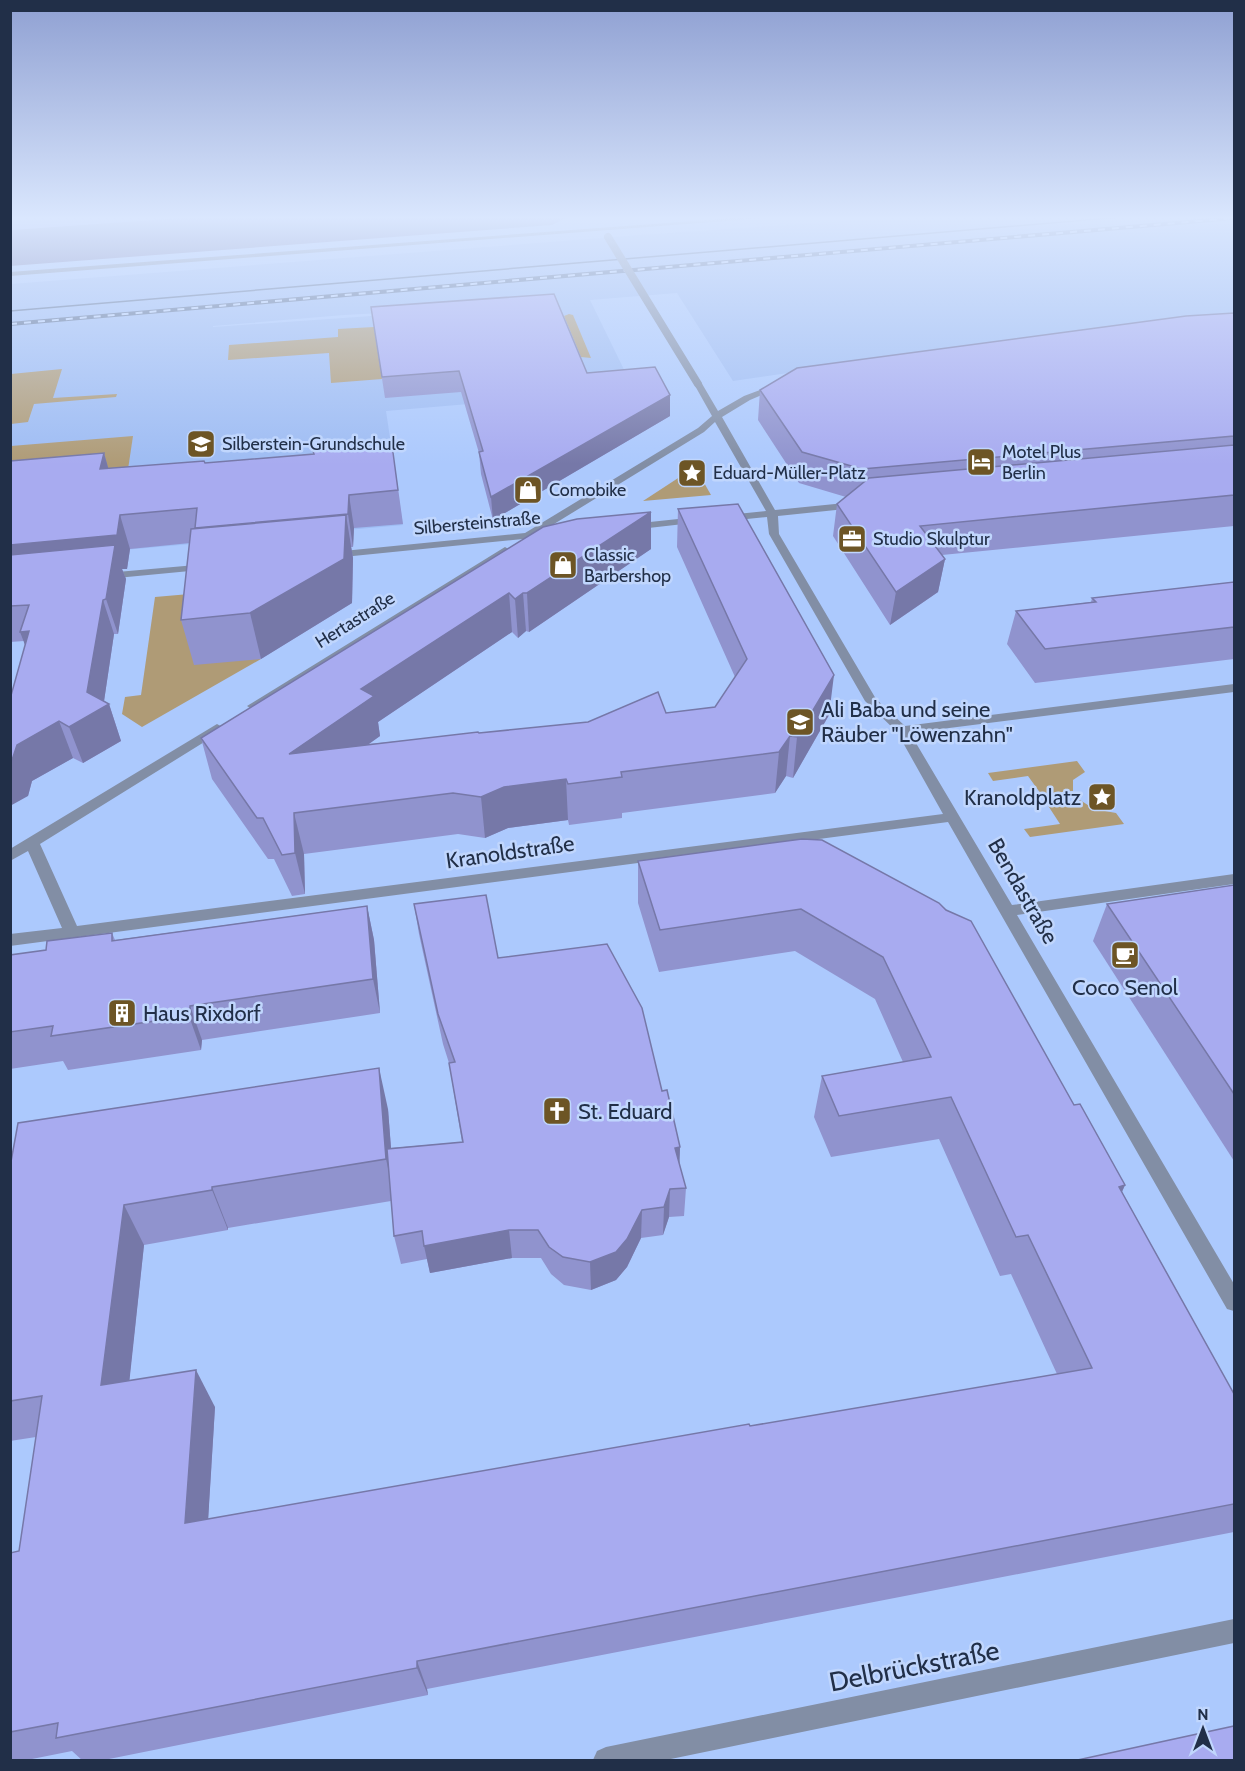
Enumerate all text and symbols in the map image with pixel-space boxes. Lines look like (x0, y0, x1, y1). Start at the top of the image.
school or university icon: Silberstein-Grundschule (185, 428, 217, 460)
place label: Silberstein-Grundschule (222, 433, 405, 455)
place label: Motel Plus Berlin (1002, 441, 1081, 484)
hotel icon: Motel Plus Berlin (965, 446, 997, 478)
place icon: Eduard-Müller-Platz (676, 457, 708, 489)
place label: Eduard-Müller-Platz (713, 462, 866, 484)
shop icon: Comobike (512, 474, 544, 506)
place label: Comobike (549, 479, 626, 501)
street label: Silbersteinstraße (413, 507, 541, 539)
office icon: Studio Skulptur (836, 523, 868, 555)
place label: Studio Skulptur (873, 528, 990, 550)
place label: Classic Barbershop (584, 544, 671, 587)
shop icon: Classic Barbershop (547, 549, 579, 581)
street label: Hertastraße (311, 587, 399, 653)
place label: Ali Baba und seine Räuber "Löwenzahn" (821, 696, 1013, 748)
school or university icon: Ali Baba und seine Räuber "Löwenzahn" (784, 706, 816, 738)
place icon: Kranoldplatz (1086, 781, 1118, 813)
place label: Kranoldplatz (964, 784, 1081, 811)
street label: Kranoldstraße (444, 830, 576, 874)
street label: Bendastraße (982, 833, 1064, 949)
cafe icon: Coco Senol (1109, 939, 1141, 971)
place label: Coco Senol (1072, 974, 1179, 1001)
building icon: Haus Rixdorf (106, 997, 138, 1029)
place label: Haus Rixdorf (143, 1000, 261, 1027)
church icon: St. Eduard (541, 1095, 573, 1127)
place label: St. Eduard (578, 1098, 672, 1125)
street label: Delbrückstraße (826, 1633, 1002, 1699)
north arrow (1173, 1699, 1233, 1759)
text: N (1197, 1705, 1209, 1724)

